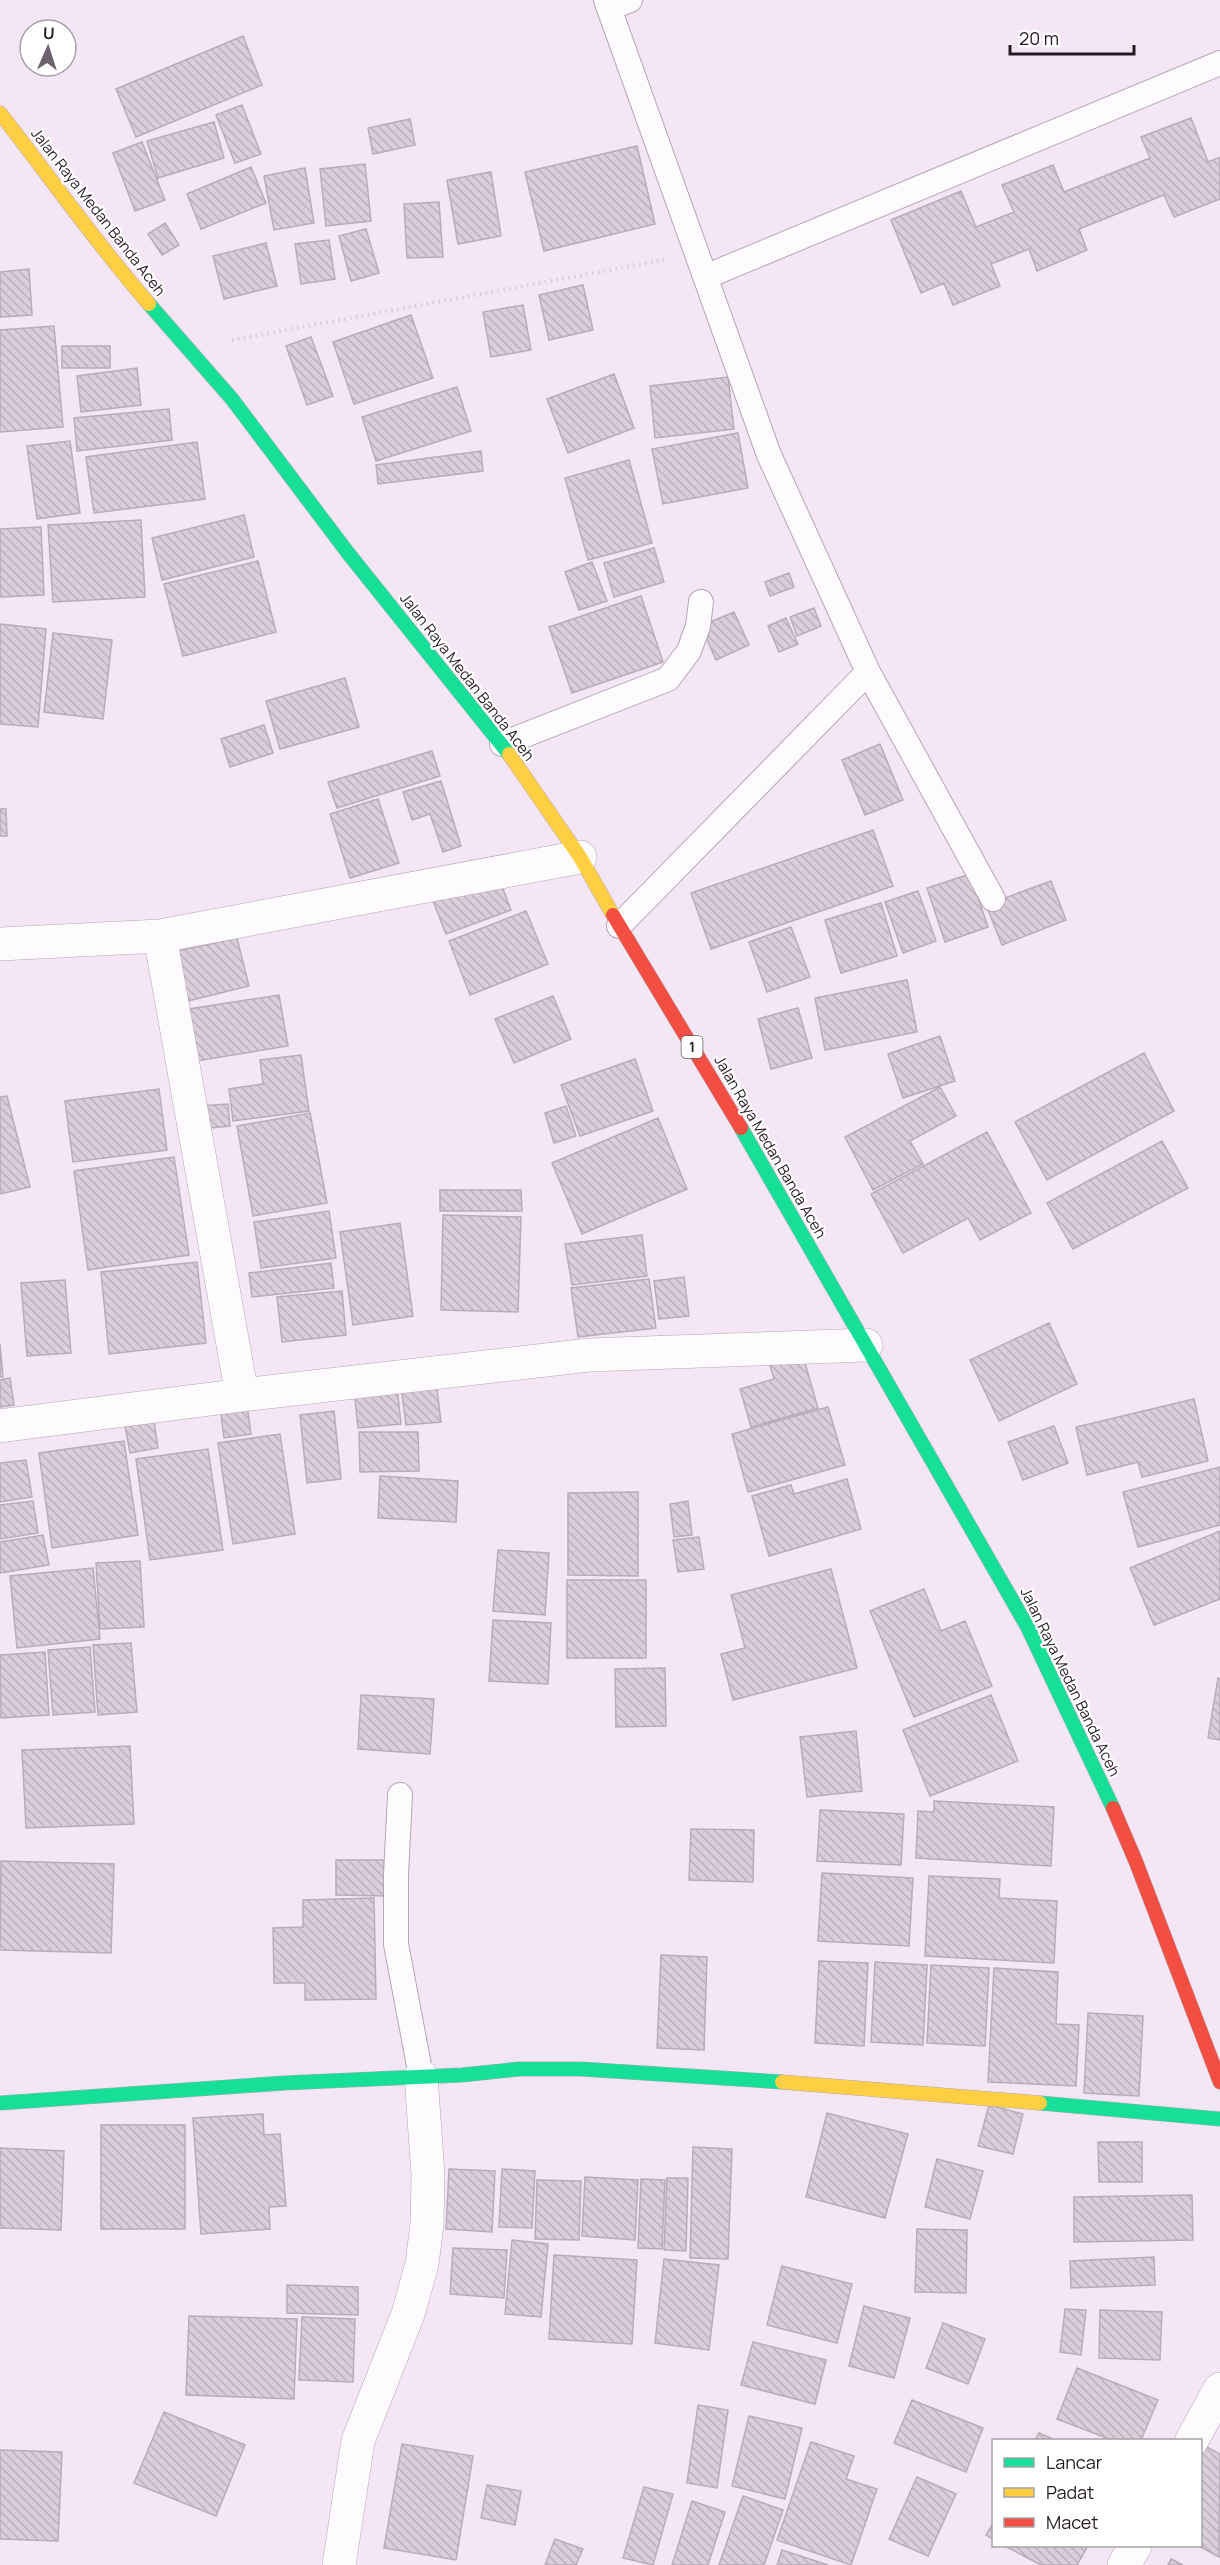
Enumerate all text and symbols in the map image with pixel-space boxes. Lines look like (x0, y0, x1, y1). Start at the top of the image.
north arrow (18, 18, 78, 78)
scale bar (1010, 18, 1134, 56)
text: U (42, 22, 55, 44)
text: 20 m (1019, 26, 1059, 50)
street label: Jalan Raya Medan Banda Aceh (26, 123, 171, 300)
street label: Jalan Raya Medan Banda Aceh (395, 588, 540, 765)
road number: 1 (682, 1036, 702, 1058)
street label: Jalan Raya Medan Banda Aceh (709, 1052, 831, 1242)
street label: Jalan Raya Medan Banda Aceh (1015, 1584, 1125, 1780)
legend (992, 2439, 1202, 2547)
text: Lancar (1046, 2450, 1103, 2474)
text: Padat (1046, 2480, 1094, 2504)
text: Macet (1046, 2510, 1099, 2534)

